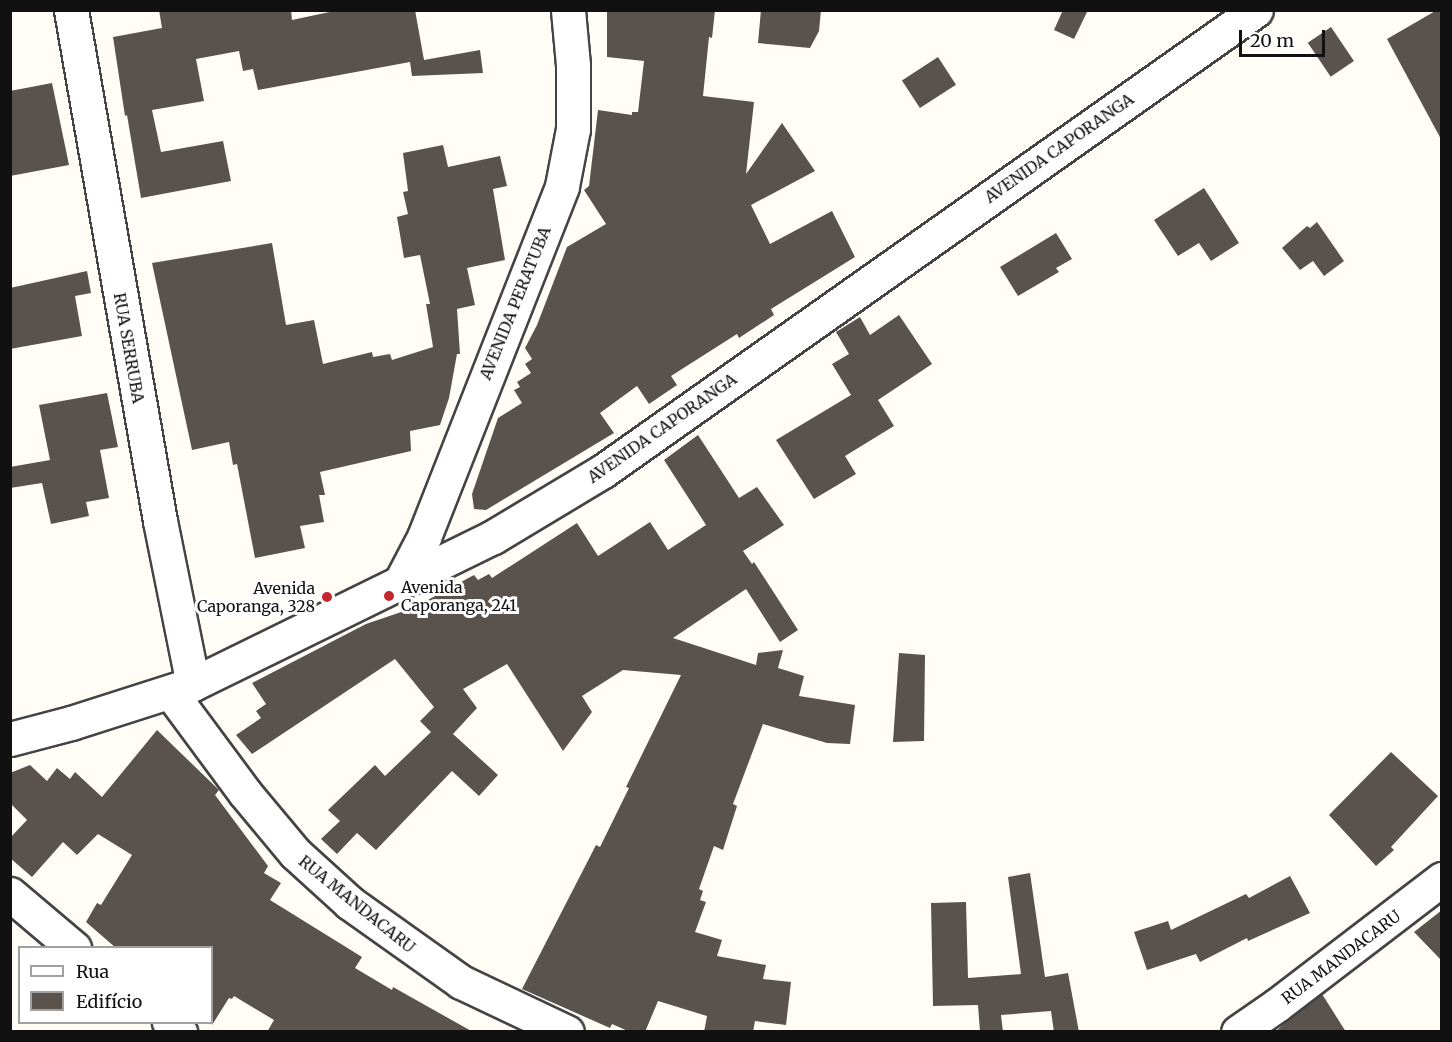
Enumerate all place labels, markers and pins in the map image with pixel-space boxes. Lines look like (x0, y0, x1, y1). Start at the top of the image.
place label: Avenida Caporanga, 241 (401, 577, 517, 615)
place label: Avenida Caporanga, 328 (197, 578, 315, 616)
marker: Avenida Caporanga, 241 (382, 589, 396, 603)
marker: Avenida Caporanga, 328 (320, 590, 334, 604)

